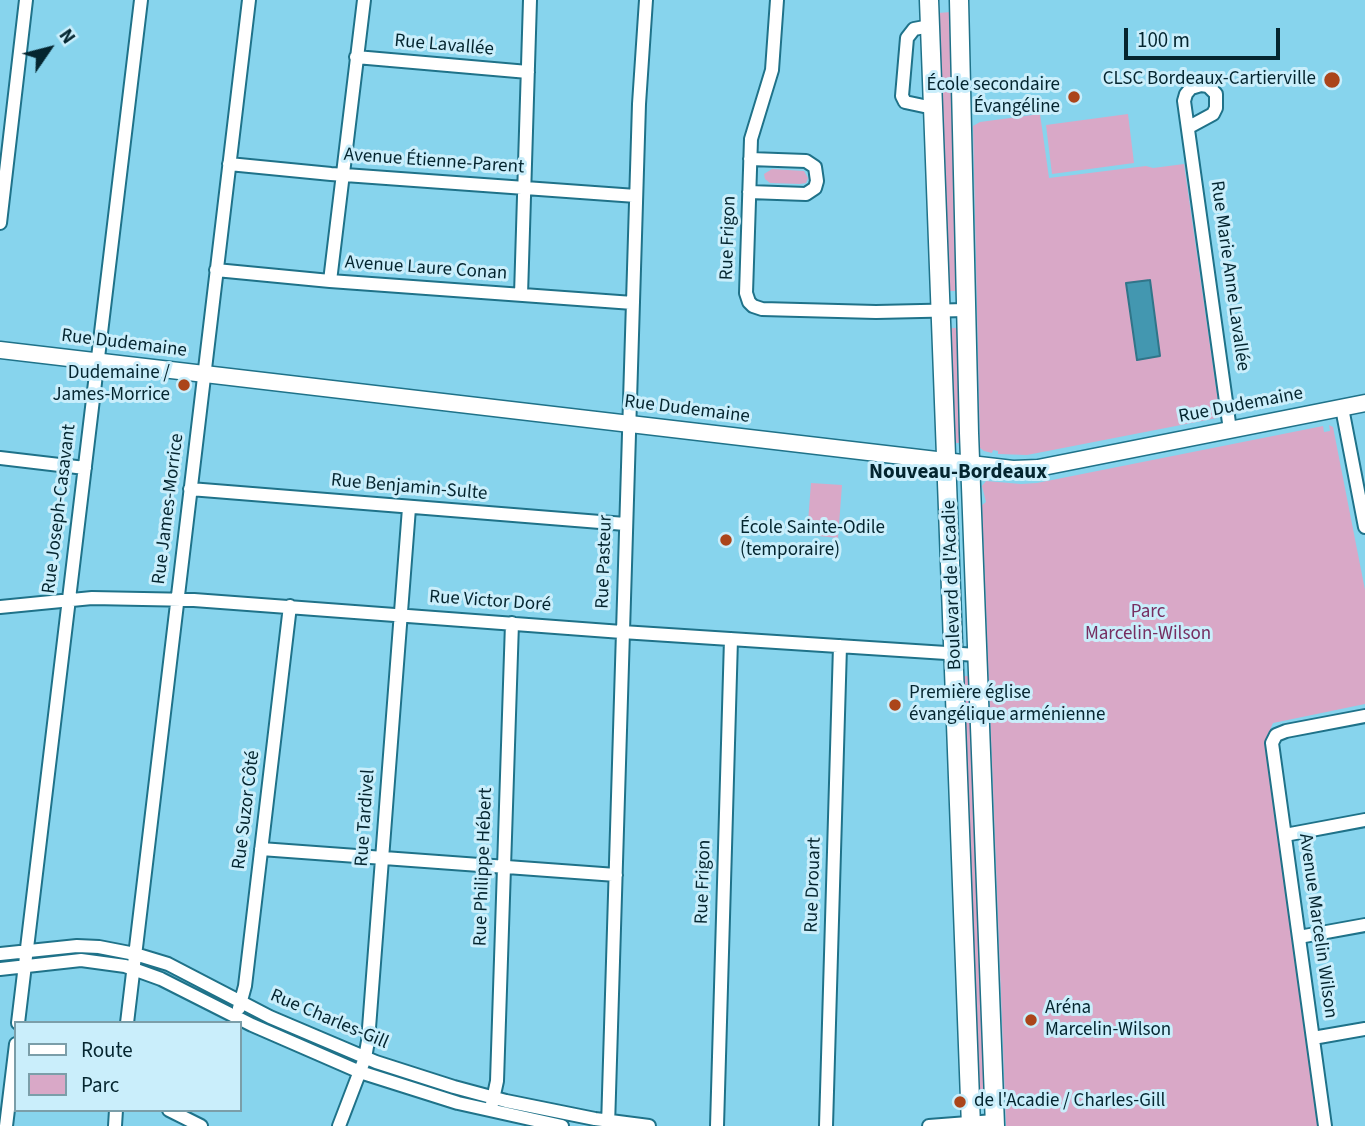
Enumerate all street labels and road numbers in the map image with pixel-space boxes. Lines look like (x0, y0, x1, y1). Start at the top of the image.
street label: Rue Lavallée (393, 30, 495, 62)
street label: Avenue Étienne-Parent (343, 144, 525, 180)
street label: Rue Marie Anne Lavallée (1204, 179, 1254, 373)
street label: Rue Frigon (716, 195, 742, 281)
street label: Avenue Laure Conan (344, 252, 508, 286)
street label: Rue Dudemaine (60, 325, 188, 363)
street label: Rue Dudemaine (1177, 383, 1305, 429)
street label: Rue Dudemaine (623, 391, 751, 429)
street label: Rue Joseph-Casavant (38, 423, 82, 595)
street label: Rue James-Morrice (148, 432, 190, 586)
street label: Rue Benjamin-Sulte (330, 470, 488, 506)
street label: Boulevard de l'Acadie (939, 500, 967, 670)
street label: Rue Pasteur (592, 515, 618, 609)
street label: Rue Victor Doré (428, 586, 552, 618)
street label: Rue Suzor Côté (228, 749, 266, 871)
street label: Rue Tardivel (351, 769, 381, 867)
street label: Rue Philippe Hébert (470, 787, 498, 947)
street label: Avenue Marcelin Wilson (1293, 832, 1341, 1020)
street label: Rue Drouart (801, 837, 827, 933)
street label: Rue Frigon (691, 839, 717, 925)
street label: Rue Charles-Gill (266, 985, 392, 1055)

